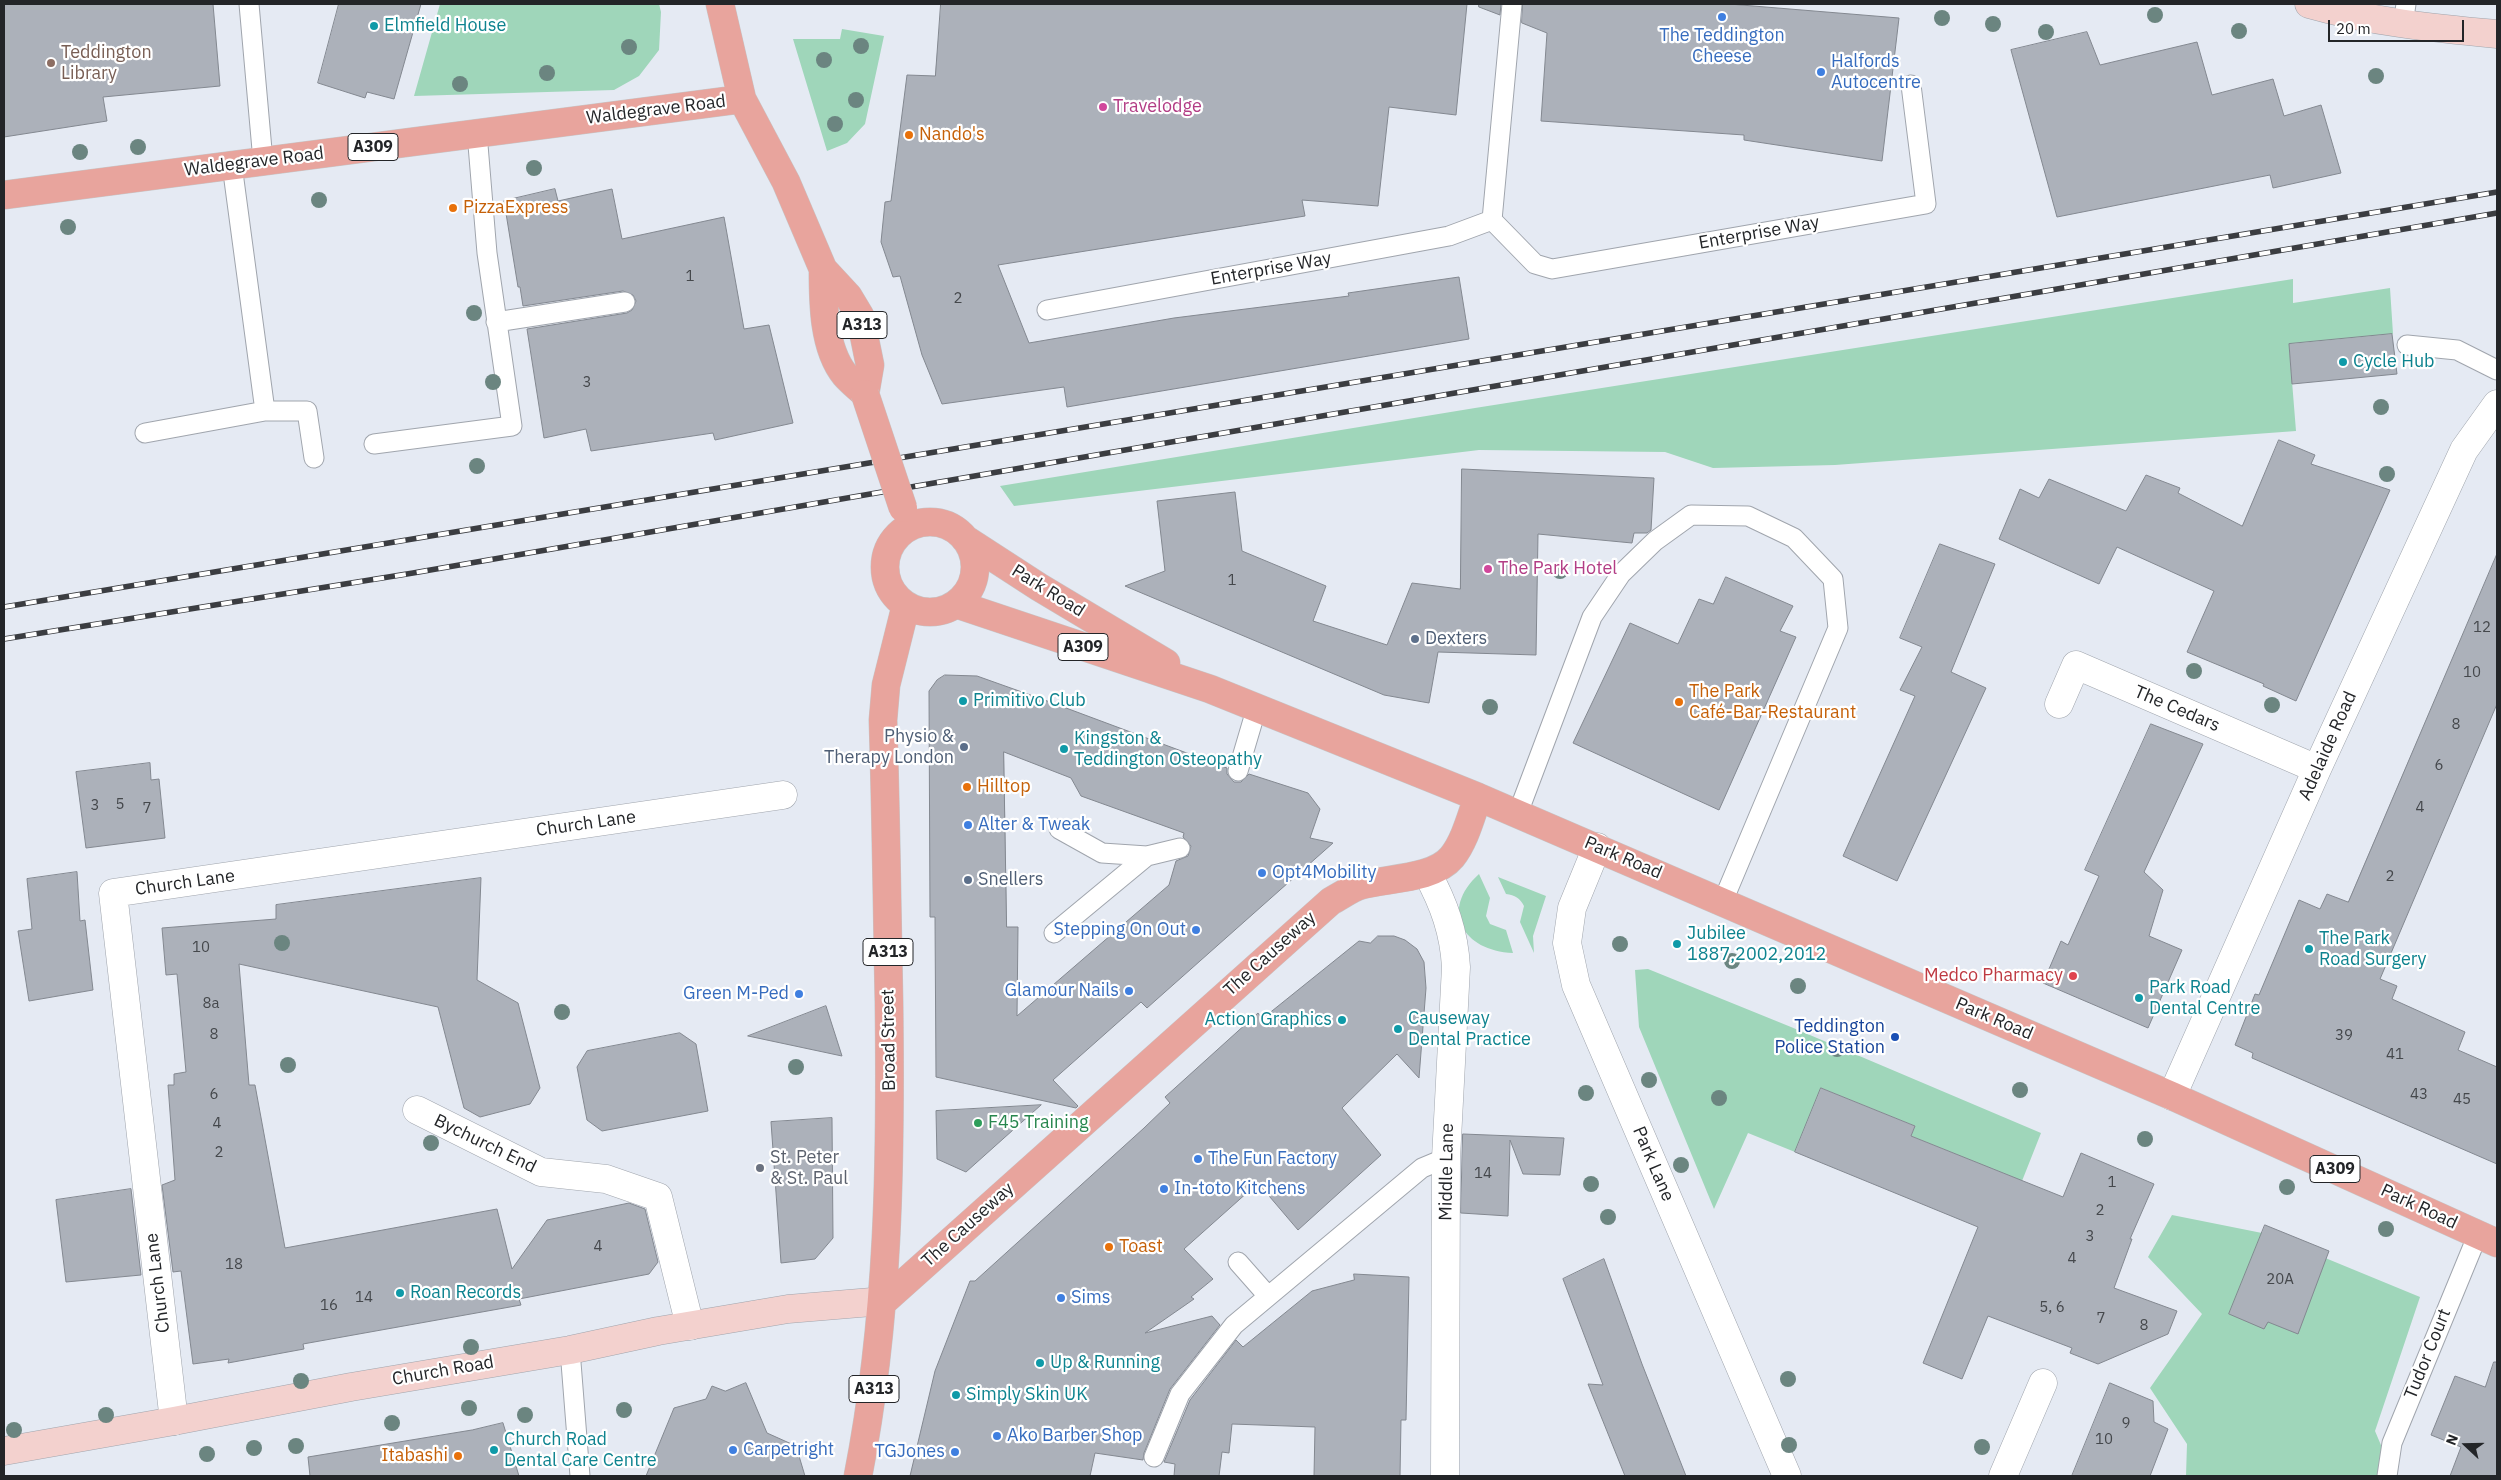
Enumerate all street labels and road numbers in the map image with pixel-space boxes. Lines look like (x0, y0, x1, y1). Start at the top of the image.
street label: Waldegrave Road (585, 91, 727, 129)
road number: A309 (348, 134, 398, 160)
street label: Waldegrave Road (183, 143, 325, 181)
street label: Enterprise Way (1697, 212, 1821, 254)
street label: Enterprise Way (1209, 248, 1333, 290)
road number: A313 (837, 312, 887, 338)
street label: Park Road (1007, 560, 1089, 622)
road number: A309 (1058, 634, 1108, 660)
street label: The Cedars (2131, 681, 2223, 737)
street label: Adelaide Road (2294, 688, 2362, 804)
street label: Church Lane (535, 806, 637, 842)
street label: Park Road (1581, 832, 1665, 884)
street label: Church Lane (134, 865, 236, 901)
street label: The Causeway (1220, 907, 1320, 1001)
road number: A313 (863, 939, 913, 966)
street label: Broad Street (877, 989, 901, 1091)
street label: Park Road (1952, 993, 2036, 1045)
street label: Bychurch End (430, 1110, 540, 1178)
street label: Middle Lane (1435, 1123, 1459, 1221)
street label: Park Lane (1628, 1123, 1678, 1205)
road number: A309 (2310, 1156, 2360, 1182)
street label: The Causeway (918, 1178, 1018, 1272)
street label: Park Road (2377, 1180, 2461, 1234)
street label: Church Lane (141, 1232, 175, 1334)
street label: Tudor Court (2400, 1306, 2456, 1402)
street label: Church Road (390, 1351, 496, 1391)
road number: A313 (849, 1376, 899, 1402)

